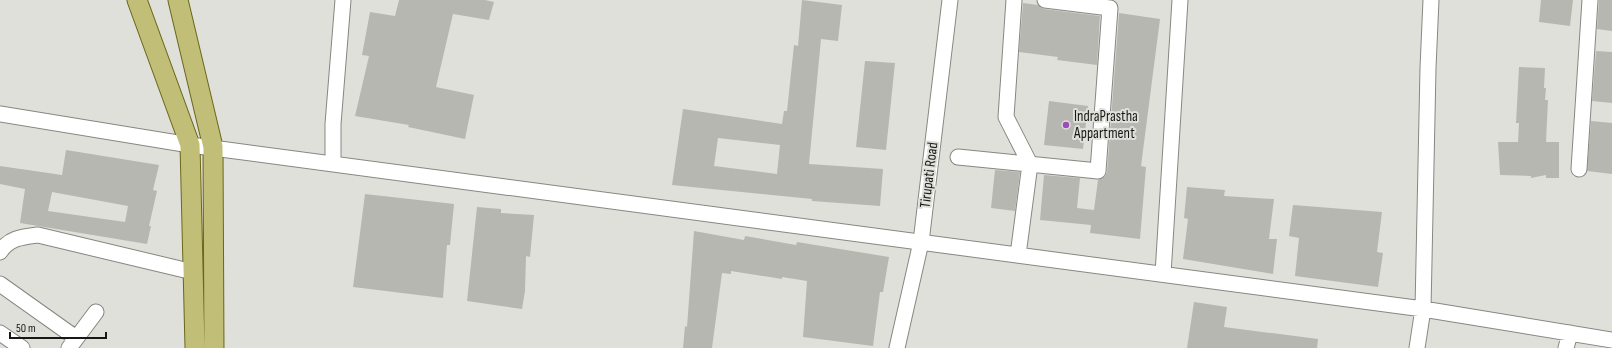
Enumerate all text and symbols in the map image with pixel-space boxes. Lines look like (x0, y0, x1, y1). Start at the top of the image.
place label: IndraPrastha Appartment (1073, 107, 1138, 143)
marker: IndraPrastha Appartment (1061, 120, 1071, 130)
street label: Tirupati Road (916, 141, 942, 209)
scale bar (10, 314, 106, 340)
text: 50 m (16, 321, 36, 336)

